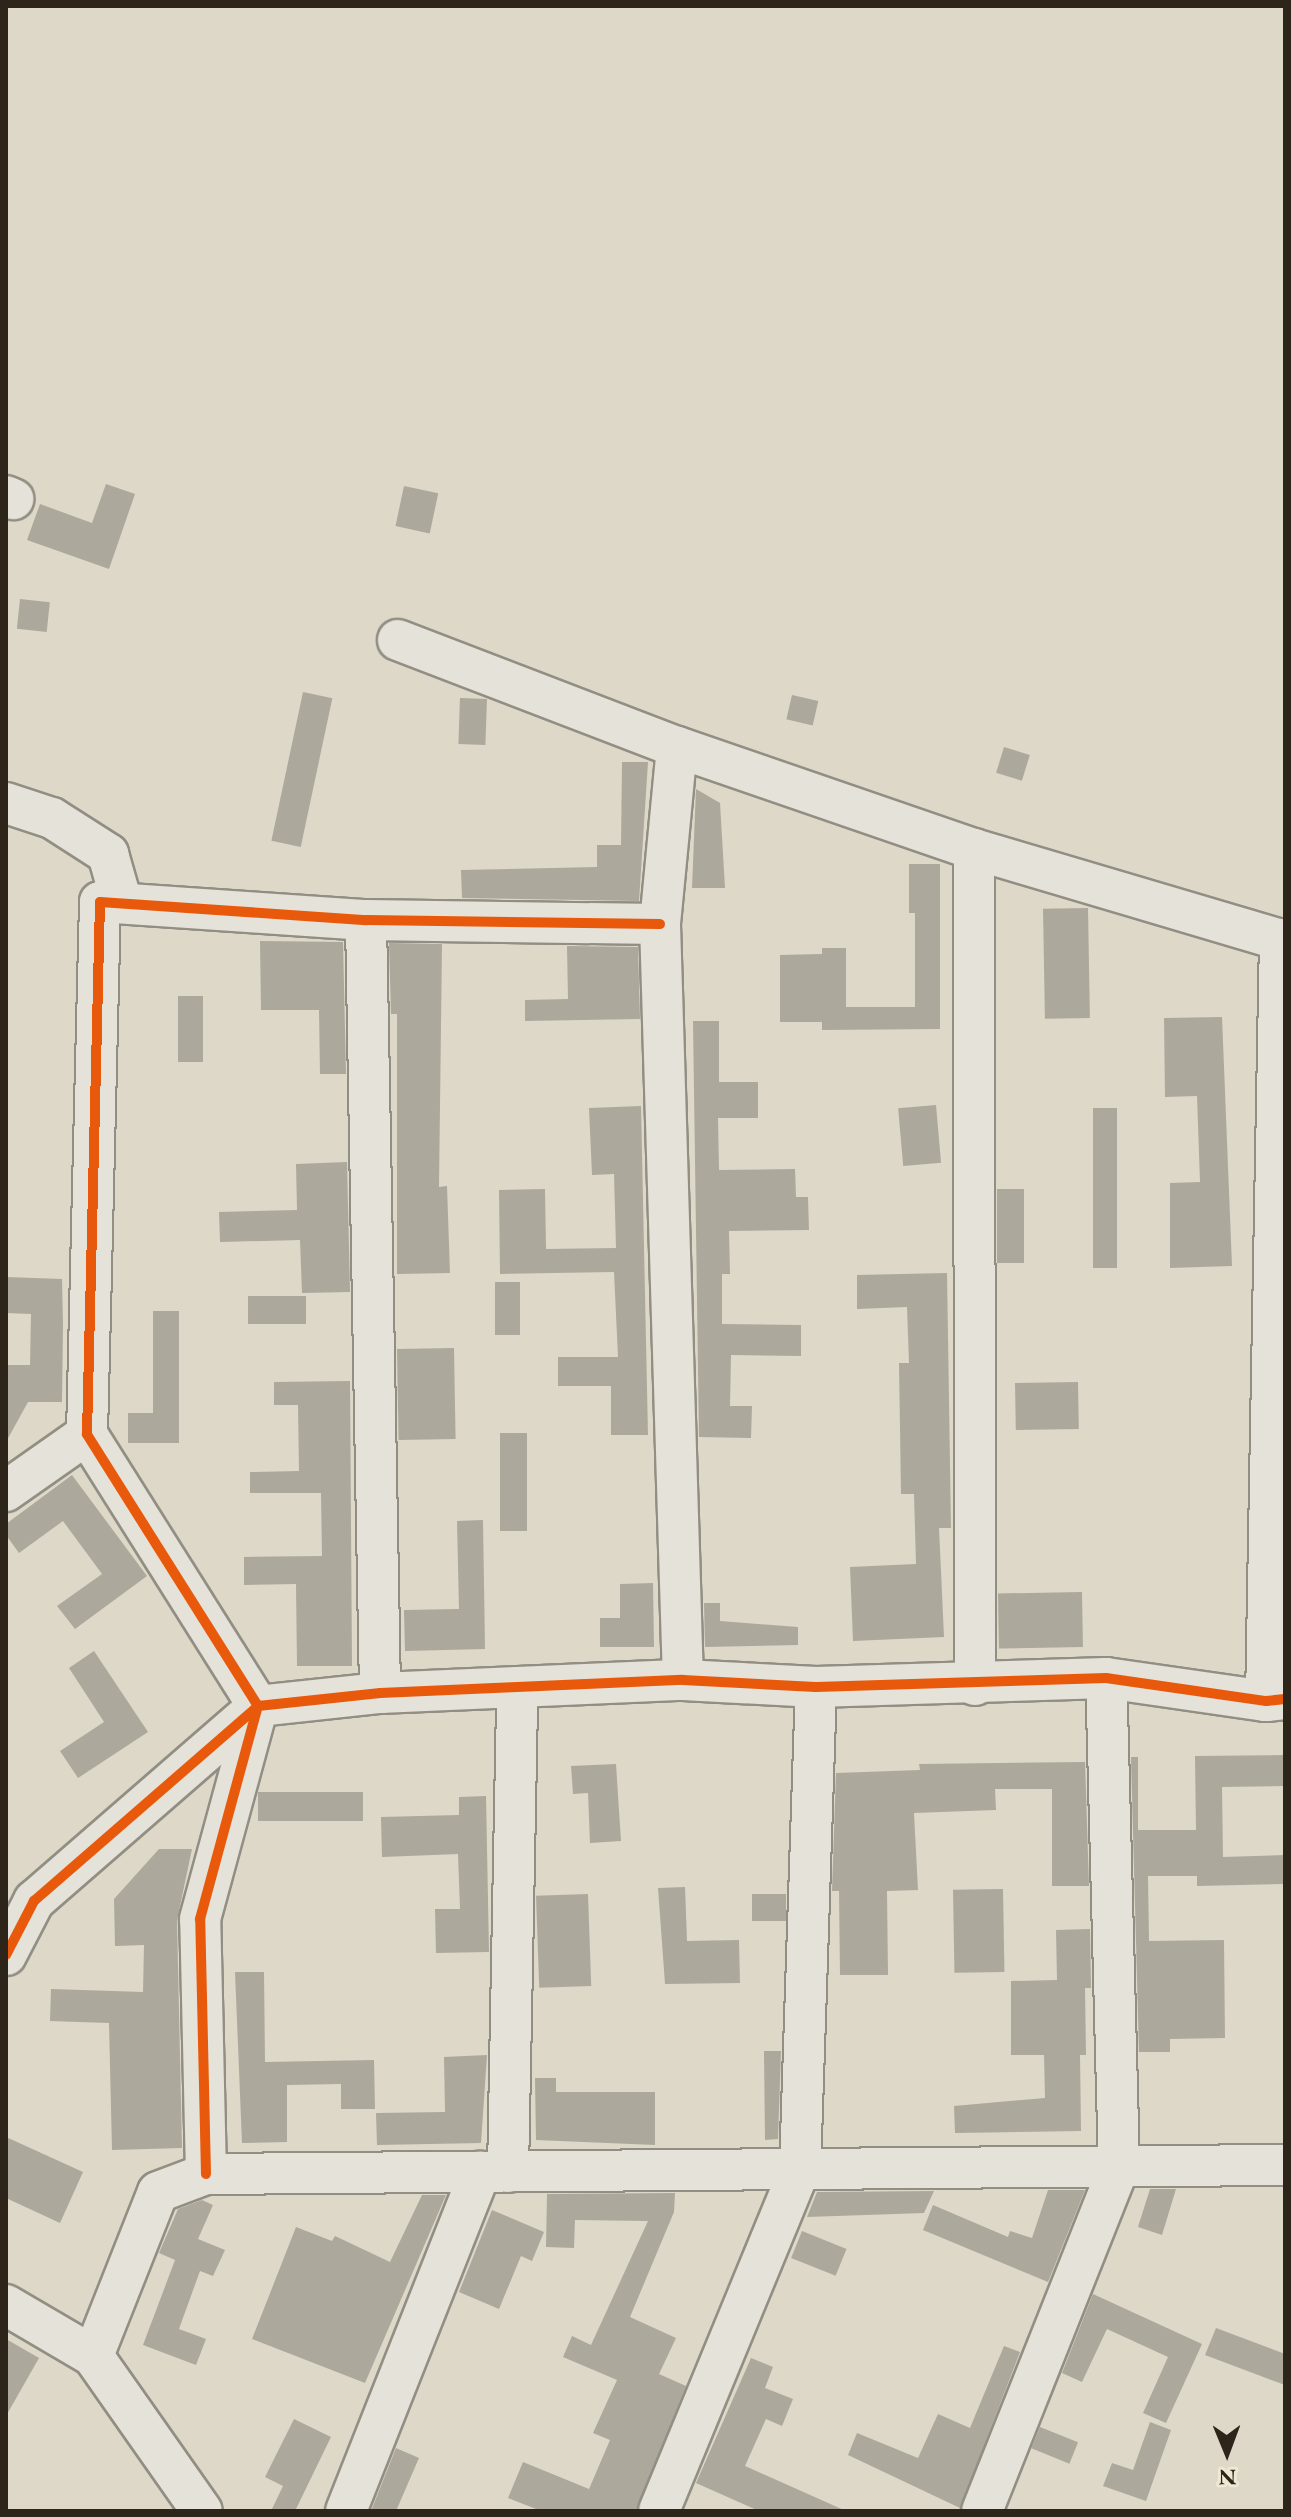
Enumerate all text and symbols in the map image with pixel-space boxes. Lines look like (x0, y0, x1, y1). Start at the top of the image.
north arrow (1187, 2413, 1267, 2493)
text: N (1218, 2463, 1237, 2492)

